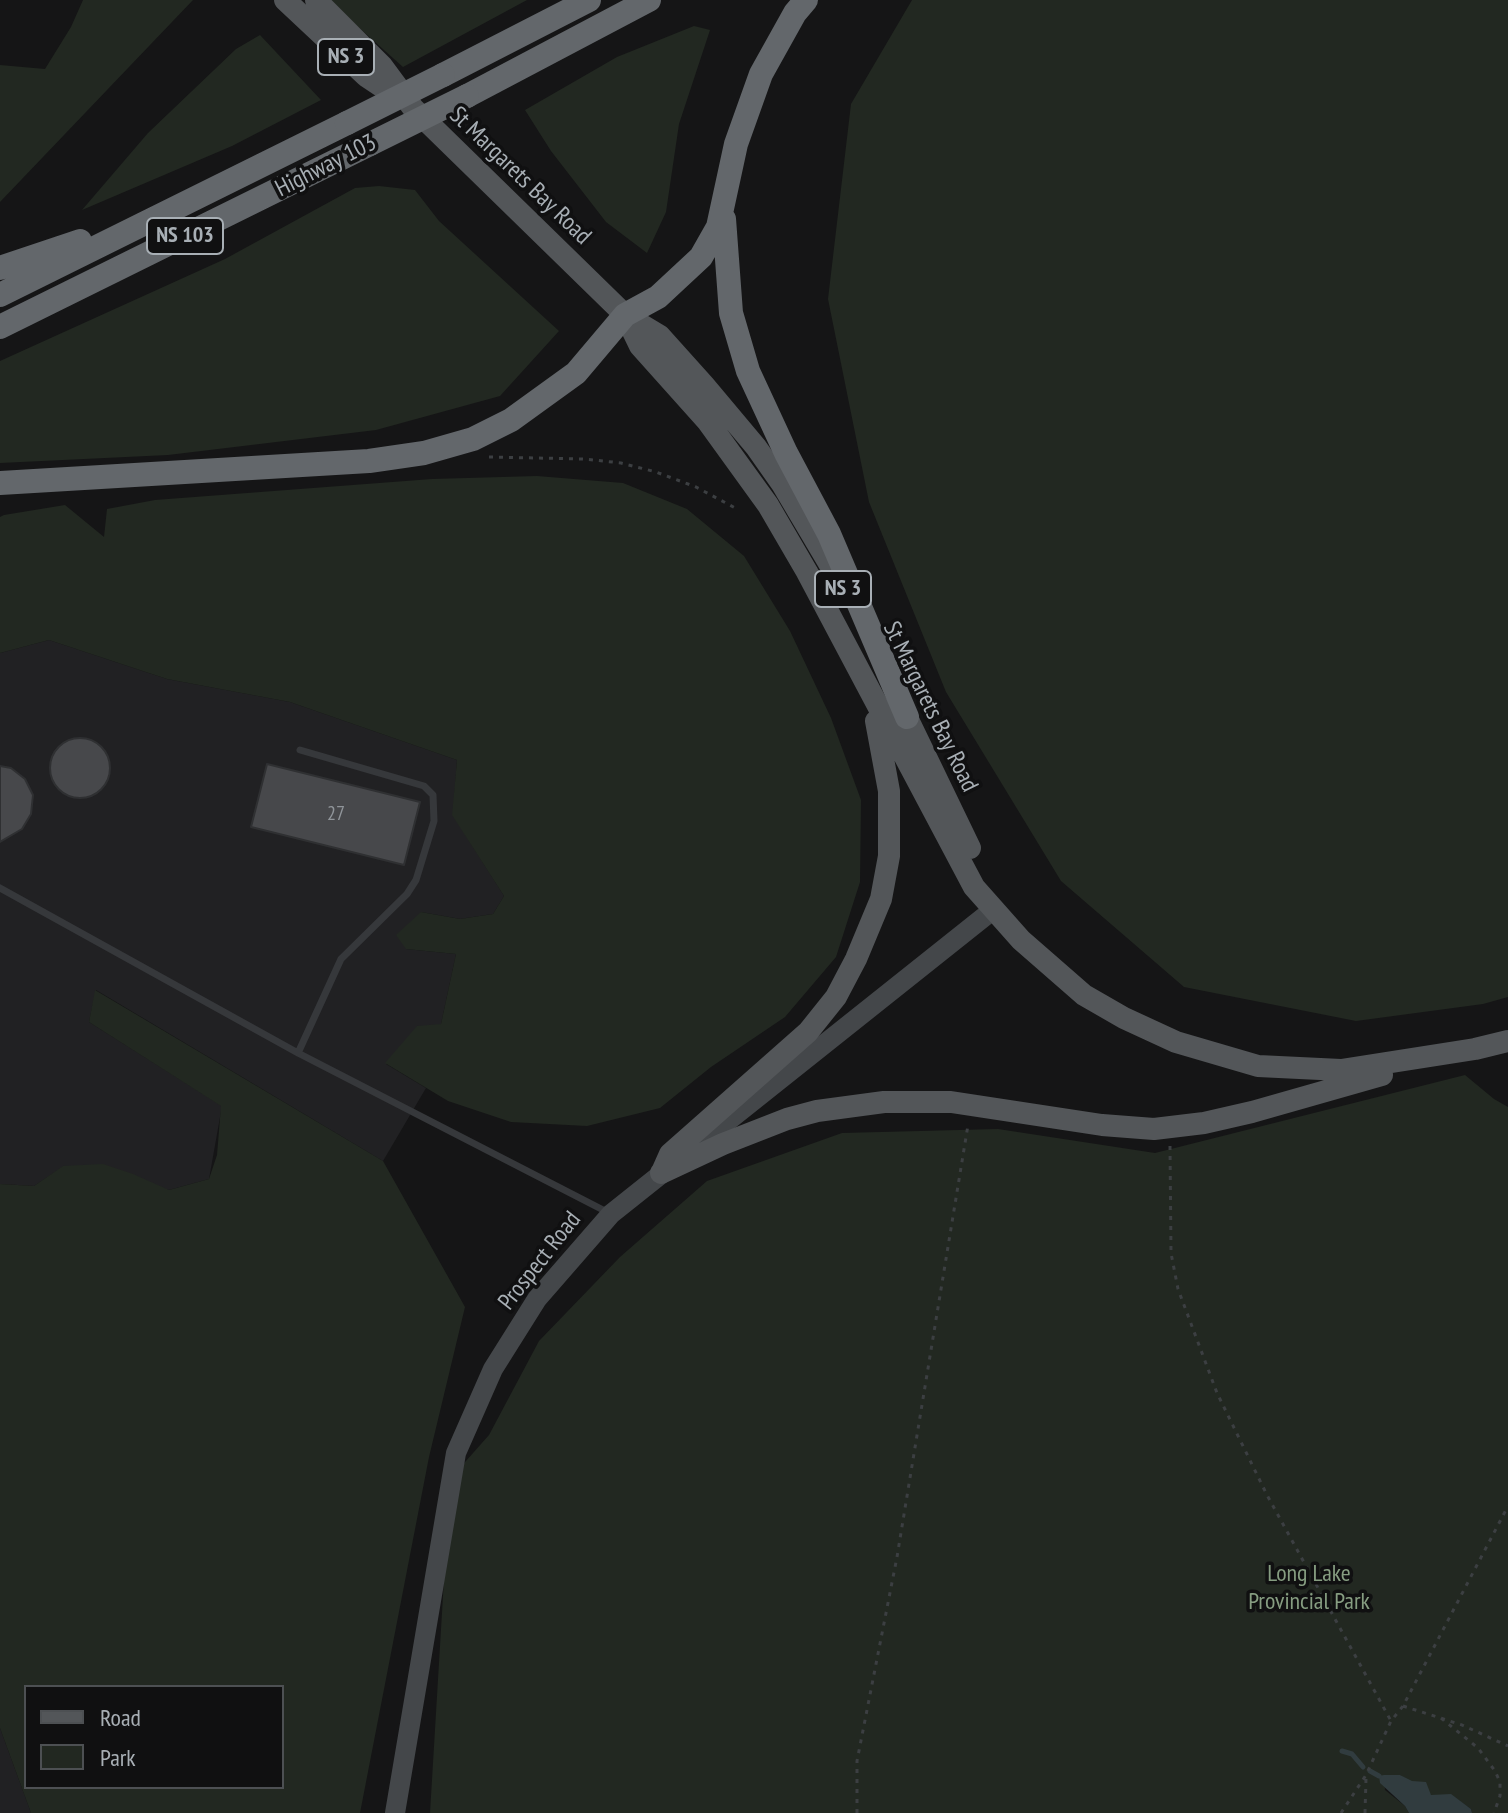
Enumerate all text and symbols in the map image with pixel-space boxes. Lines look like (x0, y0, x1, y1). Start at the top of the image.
road number: NS 3 (318, 39, 374, 75)
street label: St Margarets Bay Road (443, 101, 597, 251)
street label: Highway 103 (271, 128, 381, 204)
road number: NS 103 (147, 218, 223, 254)
road number: NS 3 (815, 571, 871, 607)
street label: St Margarets Bay Road (876, 617, 984, 797)
house number: 27 (327, 802, 345, 826)
street label: Prospect Road (493, 1206, 587, 1316)
park label: Long Lake Provincial Park (1248, 1560, 1370, 1616)
legend (24, 1685, 284, 1789)
text: Road (100, 1702, 141, 1733)
text: Park (100, 1742, 136, 1773)

